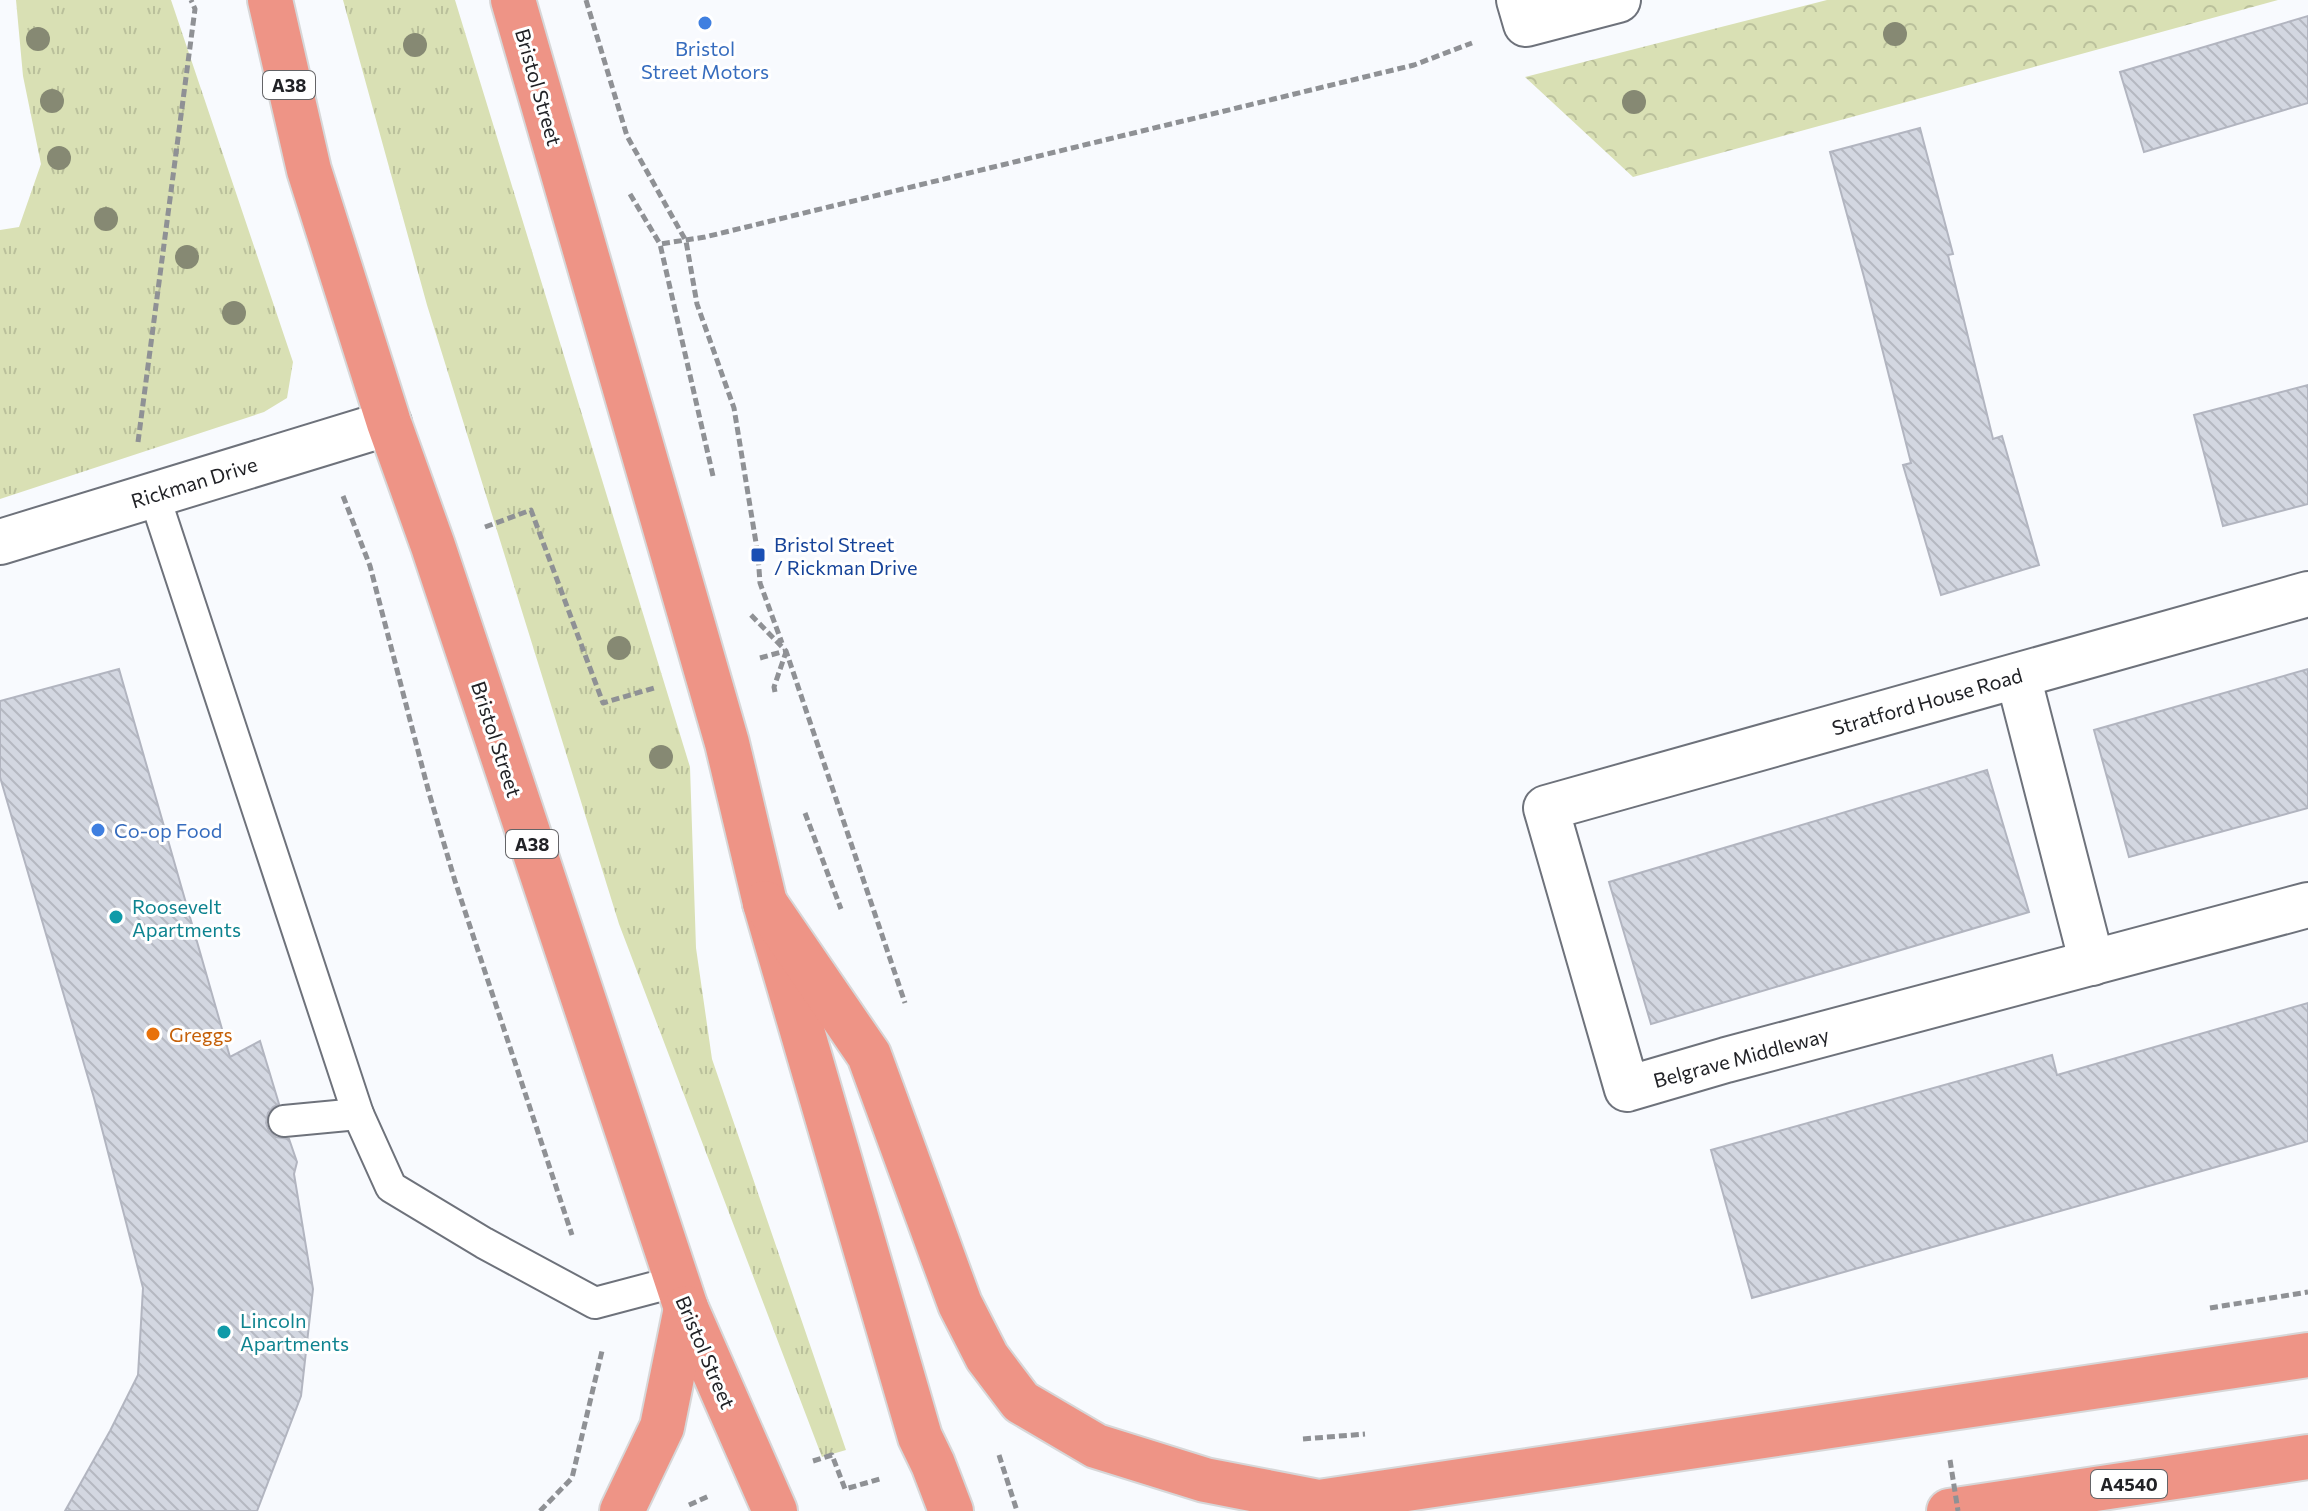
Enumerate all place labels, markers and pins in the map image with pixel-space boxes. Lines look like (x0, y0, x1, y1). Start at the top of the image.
marker: Bristol Street Motors (696, 14, 714, 32)
place label: Bristol Street Motors (641, 36, 769, 83)
place label: Bristol Street / Rickman Drive (774, 532, 918, 579)
marker: Bristol Street / Rickman Drive (749, 546, 767, 564)
place label: Co-op Food (114, 818, 222, 842)
marker: Co-op Food (89, 821, 107, 839)
place label: Roosevelt Apartments (132, 894, 241, 941)
marker: Roosevelt Apartments (107, 908, 125, 926)
place label: Greggs (169, 1022, 233, 1046)
marker: Greggs (144, 1025, 162, 1043)
place label: Lincoln Apartments (240, 1308, 349, 1355)
marker: Lincoln Apartments (215, 1323, 233, 1341)

